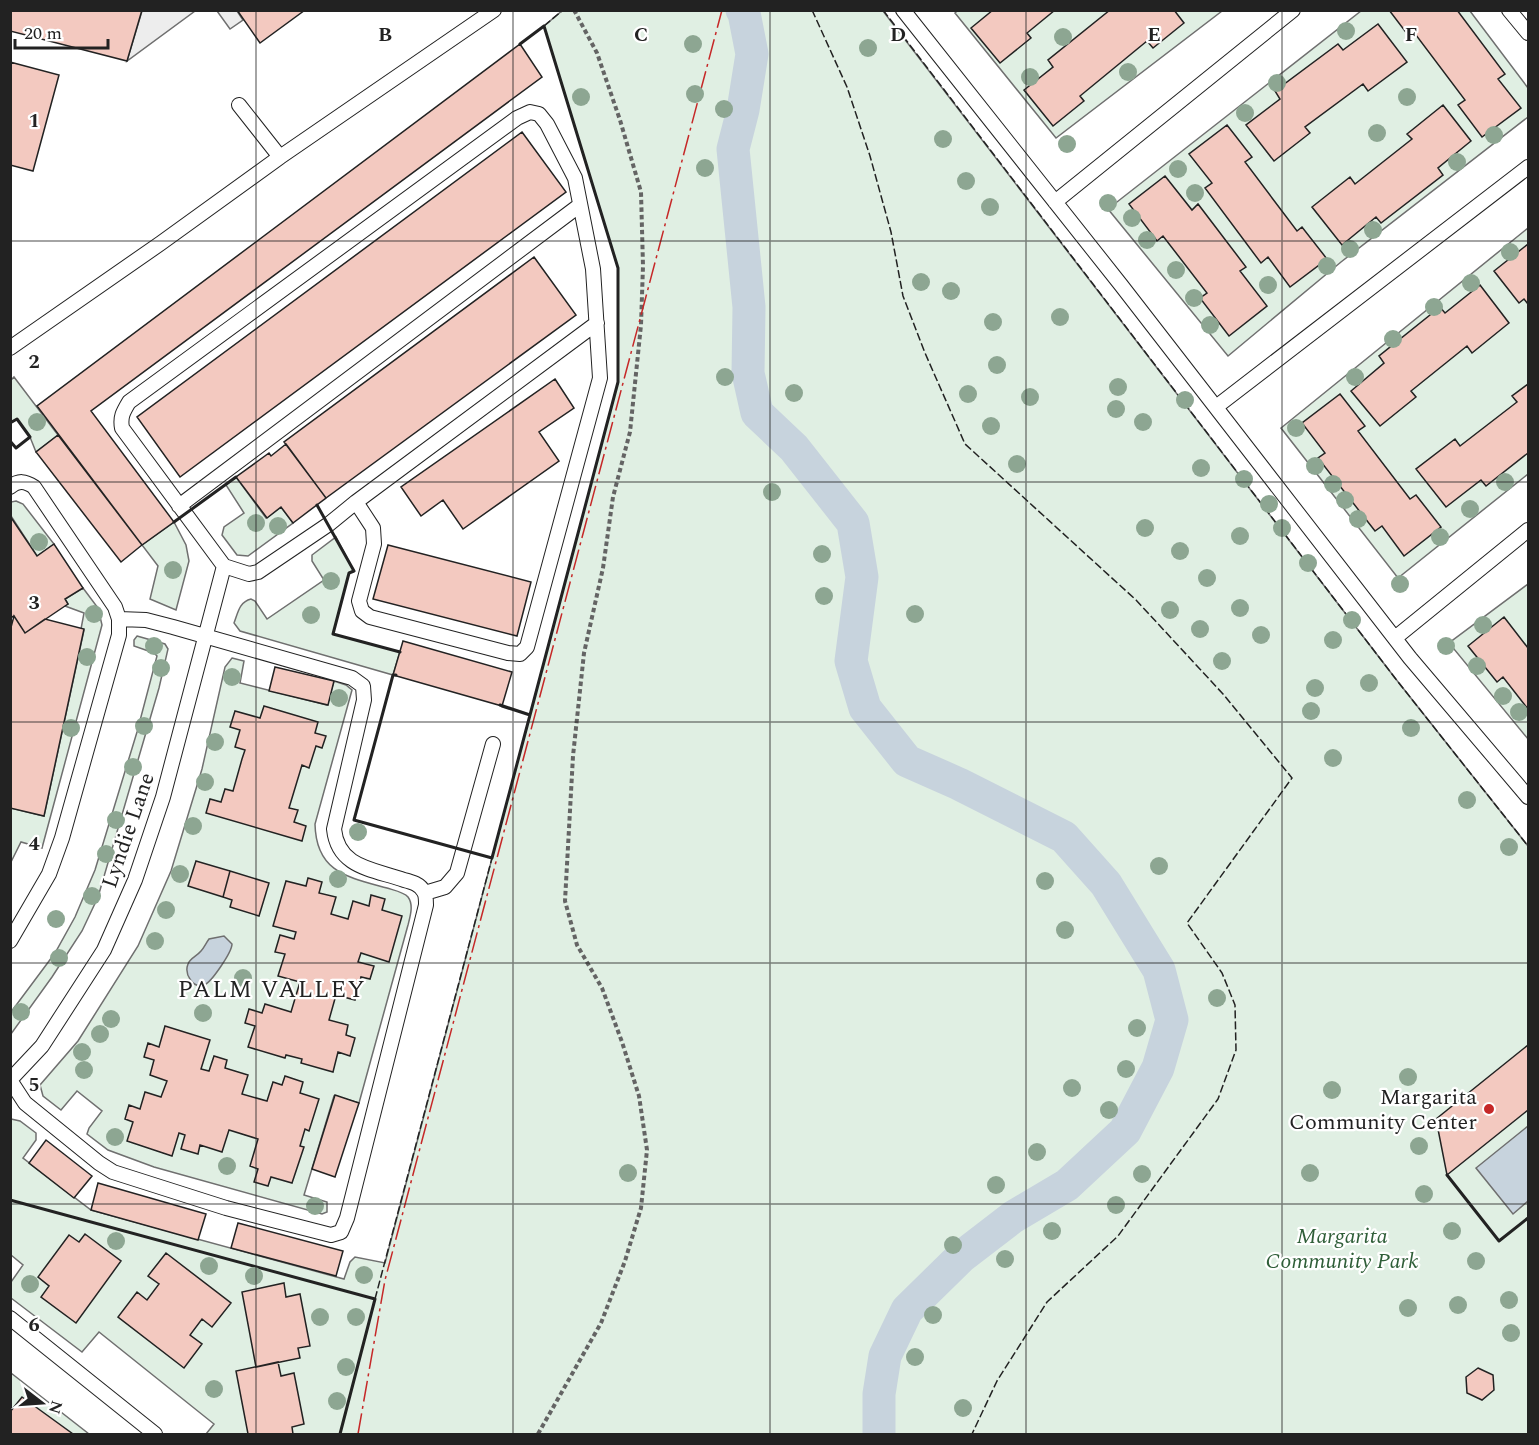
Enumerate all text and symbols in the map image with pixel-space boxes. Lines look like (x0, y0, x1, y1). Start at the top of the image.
scale bar (15, 12, 108, 50)
text: 20 m (24, 20, 62, 47)
text: B (378, 20, 392, 50)
text: C (634, 20, 648, 50)
text: D (890, 20, 906, 50)
text: E (1147, 20, 1161, 50)
text: F (1405, 20, 1417, 50)
text: 1 (28, 106, 40, 136)
text: 2 (28, 347, 40, 377)
text: 3 (28, 588, 40, 618)
street label: Lyndie Lane (93, 768, 164, 893)
text: 4 (28, 829, 40, 859)
district label: PALM VALLEY (178, 972, 366, 1008)
text: 5 (28, 1070, 40, 1100)
place label: Margarita Community Center (1289, 1081, 1477, 1139)
marker: Margarita Community Center (1482, 1102, 1496, 1116)
park label: Margarita Community Park (1266, 1220, 1418, 1278)
text: 6 (28, 1310, 40, 1340)
north arrow (12, 1373, 72, 1433)
text: N (42, 1397, 69, 1417)

